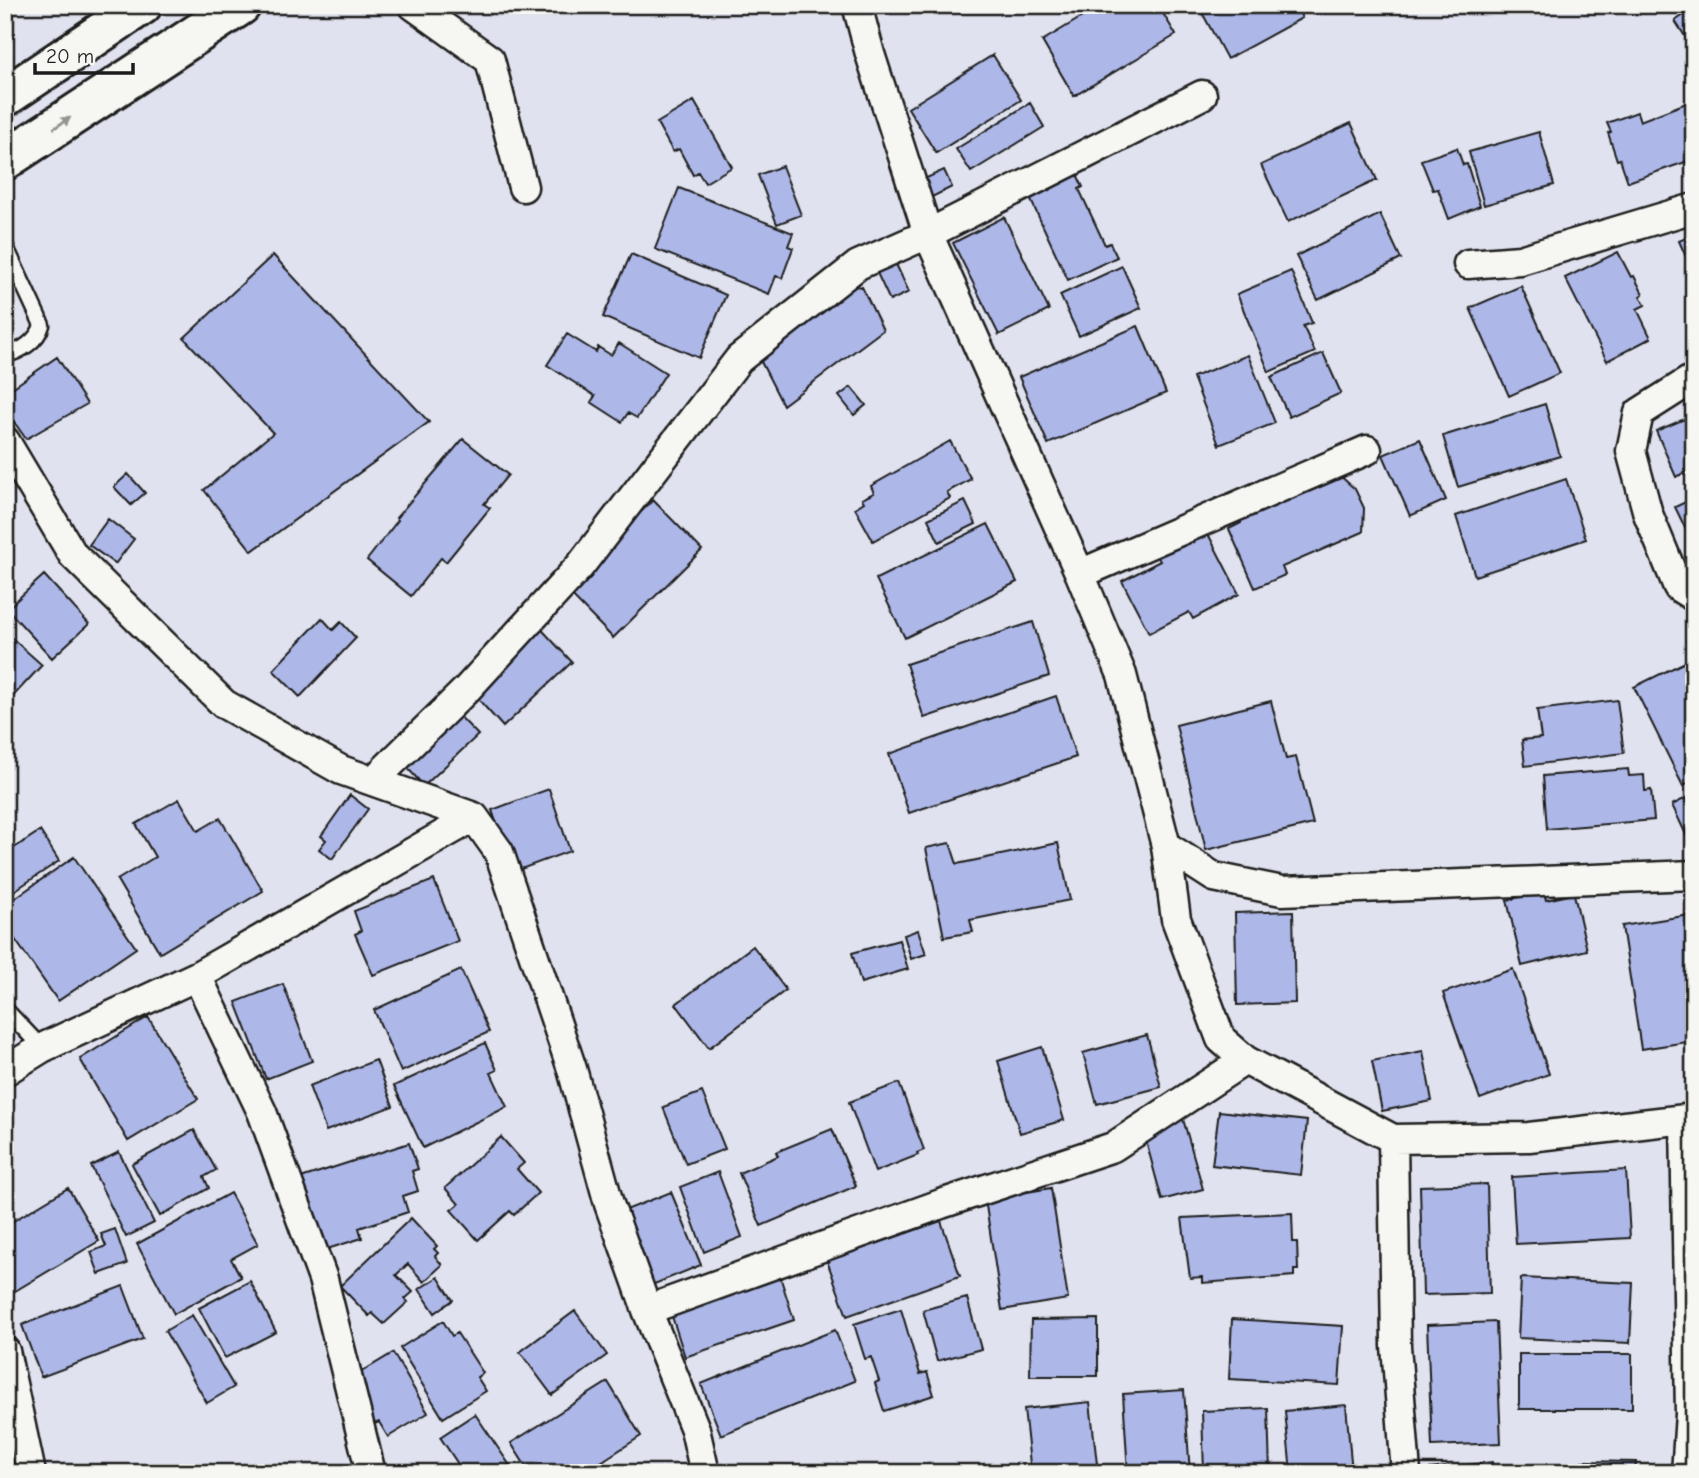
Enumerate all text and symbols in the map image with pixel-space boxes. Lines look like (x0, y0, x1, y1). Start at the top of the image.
scale bar (35, 32, 133, 76)
text: 20 m (46, 44, 94, 68)
one-way arrow (53, 116, 72, 129)

